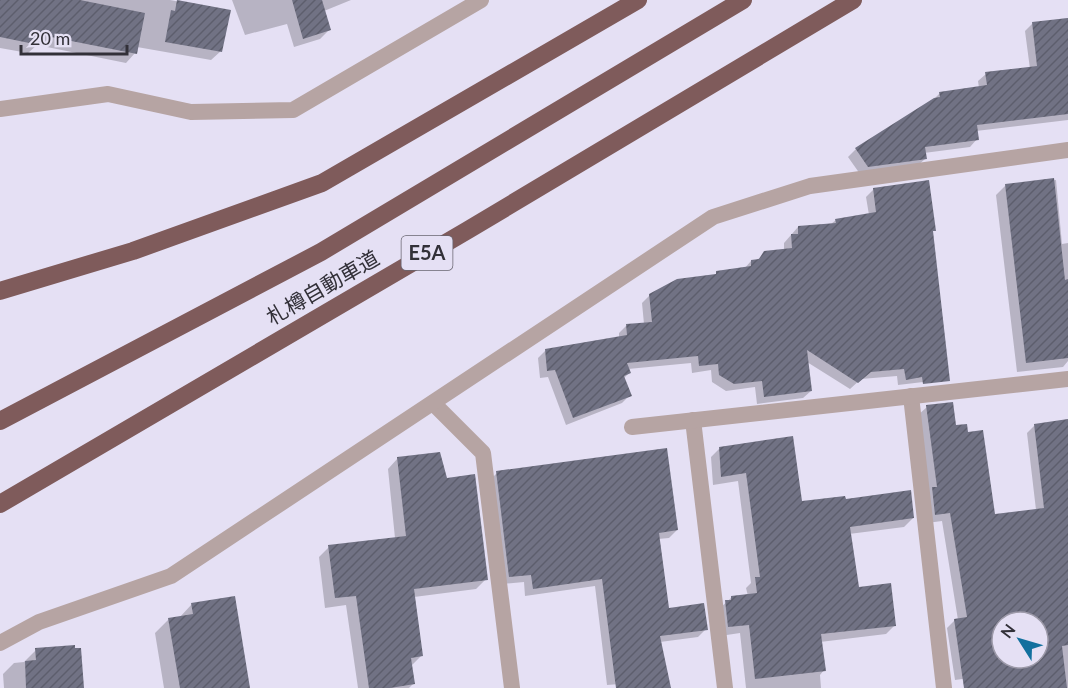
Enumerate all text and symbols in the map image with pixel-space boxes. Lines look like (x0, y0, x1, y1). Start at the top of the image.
scale bar (21, 18, 128, 56)
text: 20 m (30, 27, 70, 49)
road number: E5A (402, 236, 452, 270)
street label: 札樽自動車道 (261, 244, 383, 329)
north arrow (990, 610, 1050, 670)
text: N (996, 620, 1019, 641)

